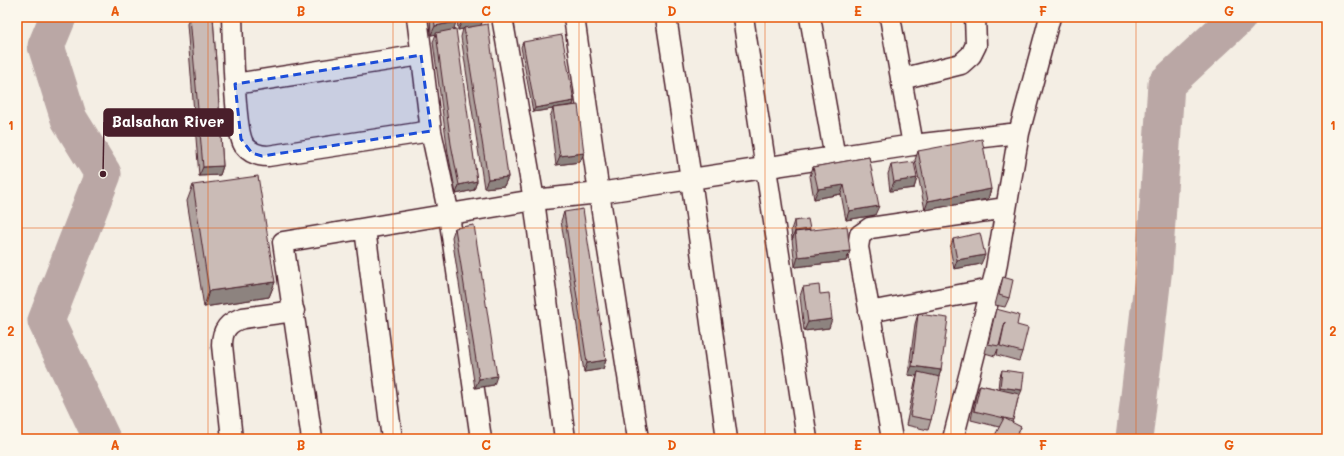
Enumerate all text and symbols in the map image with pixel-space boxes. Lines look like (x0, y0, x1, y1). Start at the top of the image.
text: A (110, 2, 120, 19)
text: B (297, 2, 306, 19)
text: C (481, 2, 491, 19)
text: D (667, 2, 677, 19)
text: E (854, 2, 862, 19)
text: F (1039, 2, 1047, 19)
text: G (1224, 2, 1234, 19)
callout: Balsahan River (104, 109, 233, 136)
text: Balsahan River (112, 111, 224, 131)
text: 1 (8, 116, 14, 133)
text: 1 (1330, 116, 1336, 133)
text: 2 (7, 322, 15, 339)
text: 2 (1329, 322, 1337, 339)
text: A (110, 436, 120, 453)
text: B (297, 436, 306, 453)
text: C (481, 436, 491, 453)
text: D (667, 436, 677, 453)
text: E (854, 436, 862, 453)
text: F (1039, 436, 1047, 453)
text: G (1224, 436, 1234, 453)

